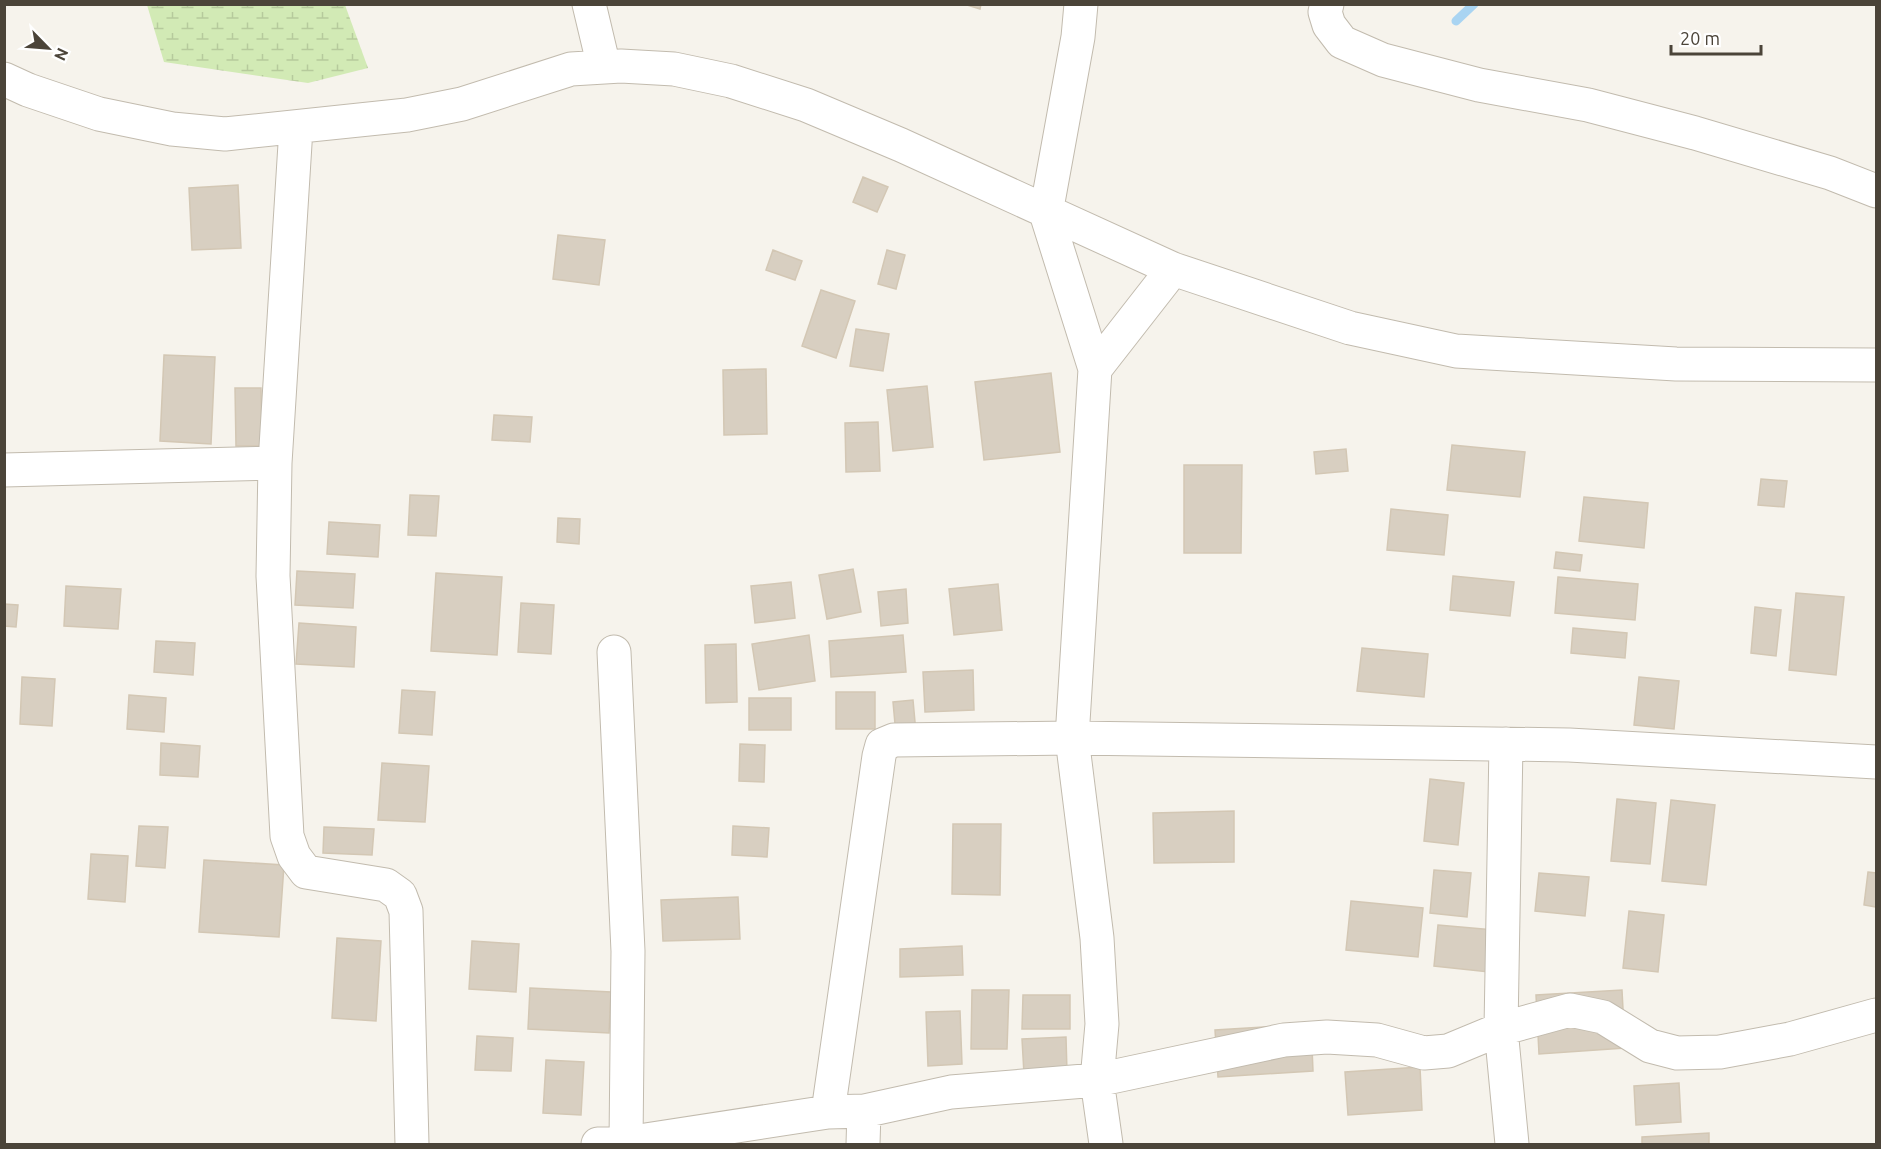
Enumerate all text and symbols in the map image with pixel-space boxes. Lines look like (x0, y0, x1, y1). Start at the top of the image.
north arrow (18, 18, 78, 78)
scale bar (1671, 18, 1761, 56)
text: 20 m (1680, 28, 1720, 48)
text: N (51, 45, 72, 64)

